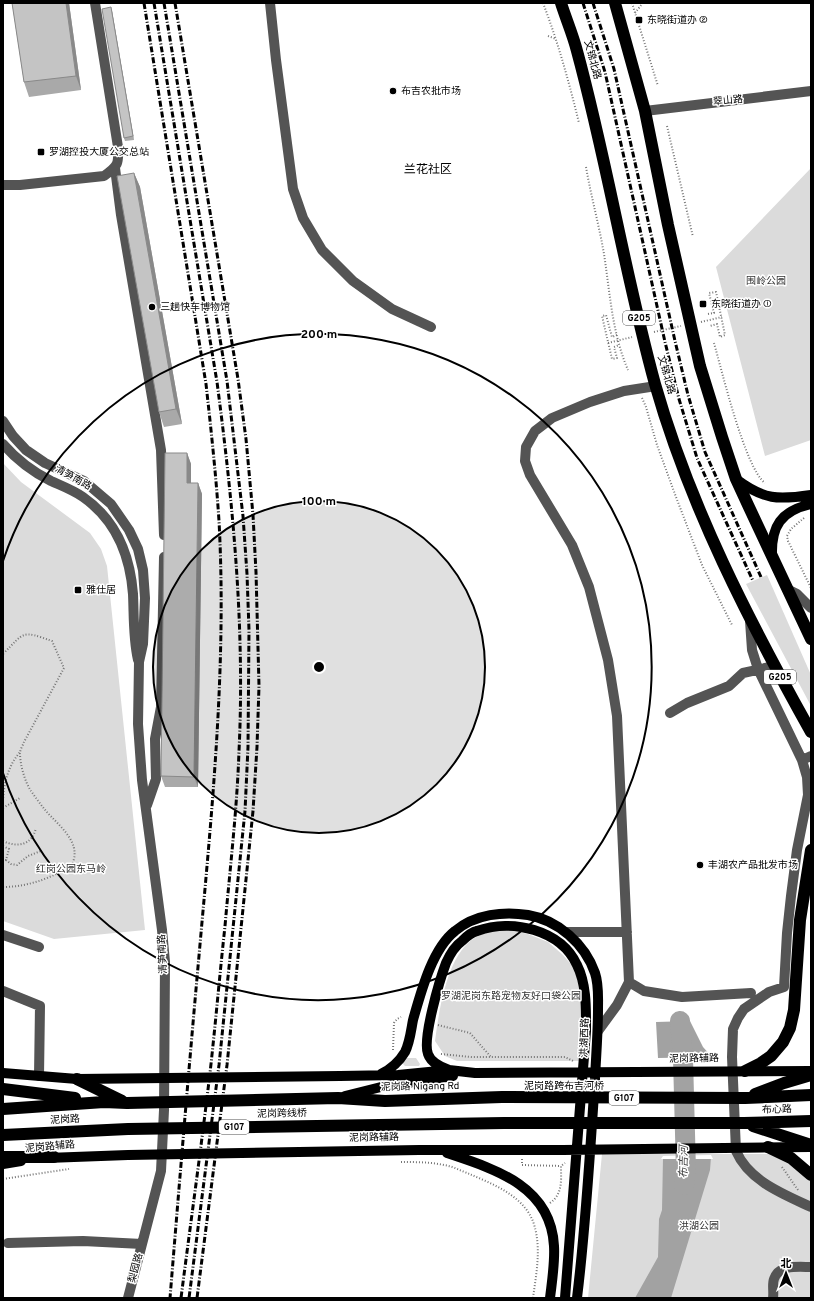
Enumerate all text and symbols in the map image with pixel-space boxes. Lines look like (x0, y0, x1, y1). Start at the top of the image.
place label: 东晓街道办 ② (647, 14, 708, 27)
marker: 东晓街道办 ② (634, 15, 644, 25)
street label: 文锦北路 (581, 39, 603, 81)
place label: 布吉农批市场 (401, 85, 461, 98)
marker: 布吉农批市场 (388, 86, 398, 96)
street label: 翠山路 (712, 93, 744, 109)
place label: 罗湖控投大厦公交总站 (49, 146, 149, 159)
marker: 罗湖控投大厦公交总站 (36, 147, 46, 157)
district label: 兰花社区 (404, 162, 452, 178)
park label: 围岭公园 (746, 275, 786, 288)
place label: 东晓街道办 ① (711, 298, 772, 311)
marker: 东晓街道办 ① (698, 299, 708, 309)
place label: 三趟快车博物馆 (160, 301, 230, 314)
marker: 三趟快车博物馆 (147, 302, 157, 312)
road number: G205 (623, 311, 655, 325)
text: 200 m (301, 327, 337, 343)
street label: 文锦北路 (654, 354, 678, 396)
street label: 清笋南路 (52, 463, 94, 493)
text: 100 m (302, 494, 336, 510)
place label: 雅仕居 (86, 584, 116, 597)
marker: 雅仕居 (73, 585, 83, 595)
centre of rings (312, 660, 326, 674)
road number: G205 (764, 670, 796, 684)
place label: 丰湖农产品批发市场 (708, 859, 798, 872)
marker: 丰湖农产品批发市场 (695, 860, 705, 870)
park label: 红岗公园东马岭 (36, 863, 106, 876)
street label: 清笋南路 (155, 934, 171, 974)
park label: 罗湖泥岗东路宠物友好口袋公园 (441, 990, 581, 1003)
street label: 洪湖西路 (578, 1018, 592, 1058)
street label: 泥岗路辅路 (669, 1052, 719, 1066)
street label: 泥岗路 Nigang Rd (380, 1080, 460, 1094)
street label: 泥岗路跨布吉河桥 (524, 1080, 604, 1093)
road number: G107 (609, 1091, 639, 1105)
street label: 布心路 (762, 1103, 792, 1117)
street label: 泥岗跨线桥 (257, 1107, 307, 1121)
street label: 泥岗路 (50, 1113, 80, 1127)
road number: G107 (219, 1120, 249, 1134)
street label: 泥岗路辅路 (349, 1131, 399, 1145)
street label: 泥岗路辅路 (25, 1138, 75, 1156)
water label: 布吉河 (677, 1143, 691, 1179)
park label: 洪湖公园 (679, 1220, 719, 1233)
street label: 梨园路 (126, 1252, 146, 1284)
north arrow (766, 1253, 806, 1293)
text: 北 (781, 1257, 792, 1271)

